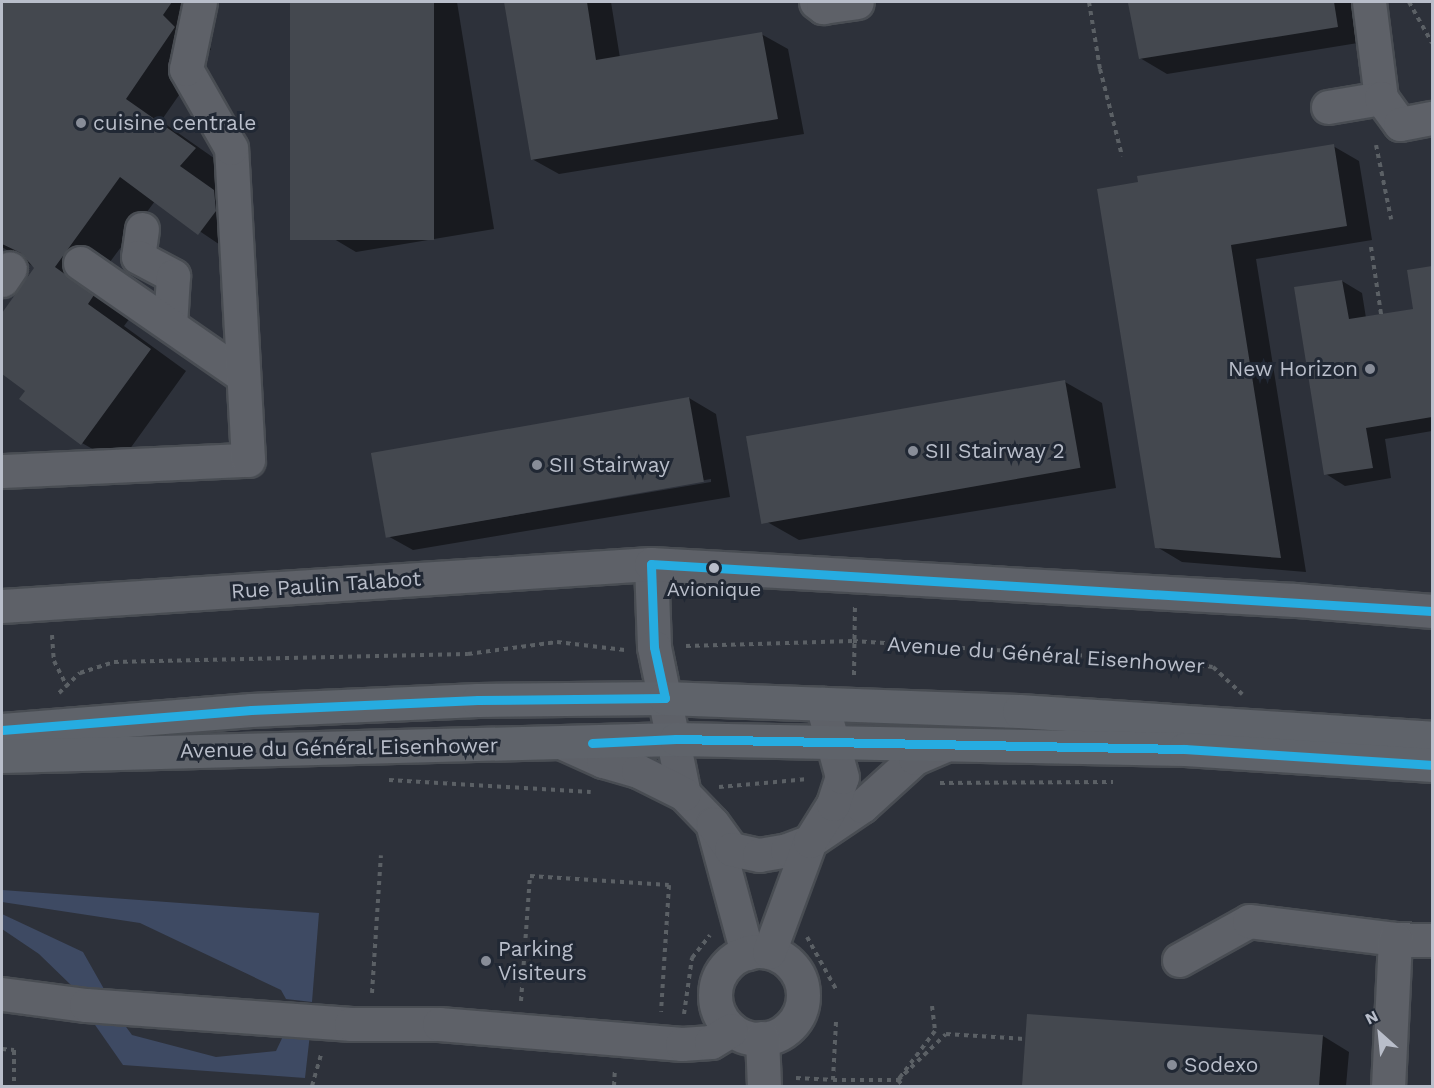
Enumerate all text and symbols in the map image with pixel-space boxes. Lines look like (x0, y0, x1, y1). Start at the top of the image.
place label: cuisine centrale (93, 110, 256, 136)
marker: cuisine centrale (74, 116, 88, 130)
place label: New Horizon (1228, 356, 1358, 382)
marker: New Horizon (1363, 362, 1377, 376)
place label: SII Stairway 2 (925, 438, 1065, 464)
marker: SII Stairway 2 (906, 444, 920, 458)
place label: SII Stairway (549, 452, 670, 478)
marker: SII Stairway (530, 458, 544, 472)
marker: Avionique (708, 562, 720, 574)
street label: Rue Paulin Talabot (230, 566, 422, 604)
place label: Avionique (667, 577, 761, 601)
street label: Avenue du Général Eisenhower (886, 631, 1206, 679)
street label: Avenue du Général Eisenhower (179, 733, 499, 763)
place label: Parking Visiteurs (498, 936, 587, 986)
marker: Parking Visiteurs (479, 954, 493, 968)
north arrow (1350, 1004, 1410, 1064)
text: N (1362, 1006, 1381, 1029)
place label: Sodexo (1184, 1052, 1258, 1078)
marker: Sodexo (1165, 1058, 1179, 1072)

